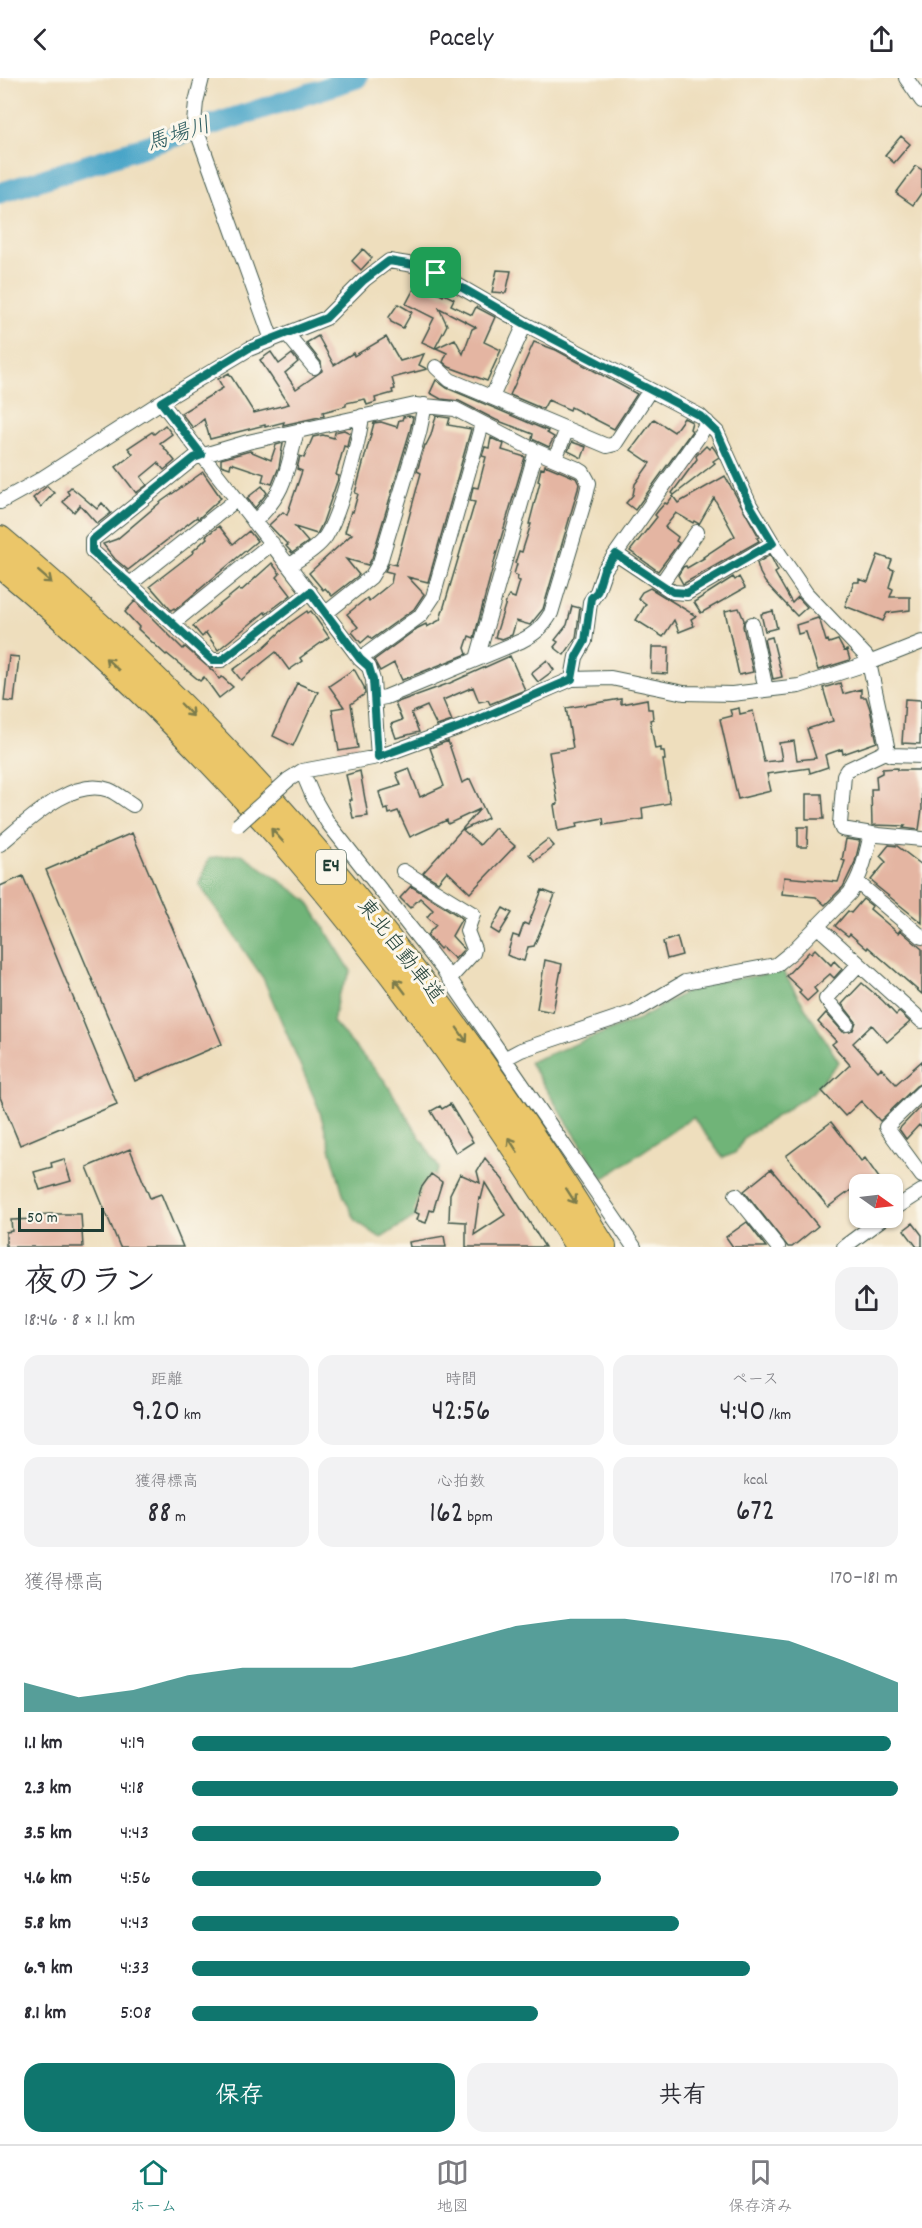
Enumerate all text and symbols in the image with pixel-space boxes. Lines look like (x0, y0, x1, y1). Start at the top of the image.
text: Pacely (428, 20, 494, 59)
icon: back (24, 23, 57, 56)
icon: share (865, 23, 898, 56)
water label: 馬場川 (143, 111, 215, 161)
pin (410, 247, 461, 298)
icon: arrive (419, 256, 452, 289)
one-way arrow (37, 570, 52, 584)
one-way arrow (105, 657, 120, 672)
one-way arrow (180, 702, 195, 717)
one-way arrow (270, 827, 284, 842)
road number: E4 (316, 850, 346, 884)
street label: 東北自動車道 (348, 893, 450, 1011)
one-way arrow (394, 978, 407, 994)
one-way arrow (456, 1026, 468, 1043)
one-way arrow (507, 1137, 519, 1154)
north arrow (849, 1174, 903, 1228)
map controls (849, 1174, 903, 1228)
one-way arrow (565, 1188, 577, 1204)
scale bar (18, 1205, 104, 1232)
text: 50 m (27, 1207, 58, 1230)
text: 夜のラン (24, 1261, 156, 1308)
button: share (835, 1267, 898, 1330)
text: 18:46 · 8 × 1.1 km (24, 1307, 135, 1335)
text: 距離 (151, 1369, 183, 1392)
text: 時間 (445, 1369, 477, 1392)
text: ペース (732, 1369, 779, 1392)
text: 9.20 (132, 1392, 180, 1435)
text: 42:56 (431, 1392, 491, 1435)
text: 4:40 (719, 1392, 766, 1435)
text: km (180, 1404, 201, 1427)
text: /km (766, 1404, 791, 1427)
text: kcal (743, 1469, 767, 1492)
text: 獲得標高 (135, 1471, 199, 1494)
text: 心拍数 (437, 1471, 485, 1494)
text: 672 (736, 1492, 775, 1535)
text: 88 (147, 1494, 171, 1537)
text: 162 (429, 1494, 464, 1537)
text: m (171, 1506, 186, 1529)
text: bpm (464, 1506, 493, 1529)
text: 170–181 m (830, 1565, 898, 1593)
text: 獲得標高 (24, 1570, 104, 1598)
text: 1.1 km (24, 1730, 63, 1758)
text: 4:19 (120, 1730, 145, 1758)
text: 2.3 km (24, 1775, 71, 1803)
text: 4:18 (120, 1775, 144, 1803)
text: 3.5 km (24, 1820, 72, 1848)
text: 4:43 (120, 1820, 149, 1848)
text: 4.6 km (24, 1865, 72, 1893)
text: 4:56 (120, 1865, 151, 1893)
text: 5.8 km (24, 1910, 71, 1938)
text: 4:43 (120, 1910, 149, 1938)
text: 6.9 km (24, 1955, 73, 1983)
text: 4:33 (120, 1955, 149, 1983)
text: 8.1 km (24, 2000, 66, 2028)
text: 5:08 (120, 2000, 152, 2028)
button: 保存 (24, 2063, 455, 2132)
button: 共有 (467, 2063, 898, 2132)
tab: ホーム (130, 2156, 177, 2219)
tab: 地図 (436, 2156, 469, 2219)
tab: 保存済み (728, 2156, 792, 2219)

